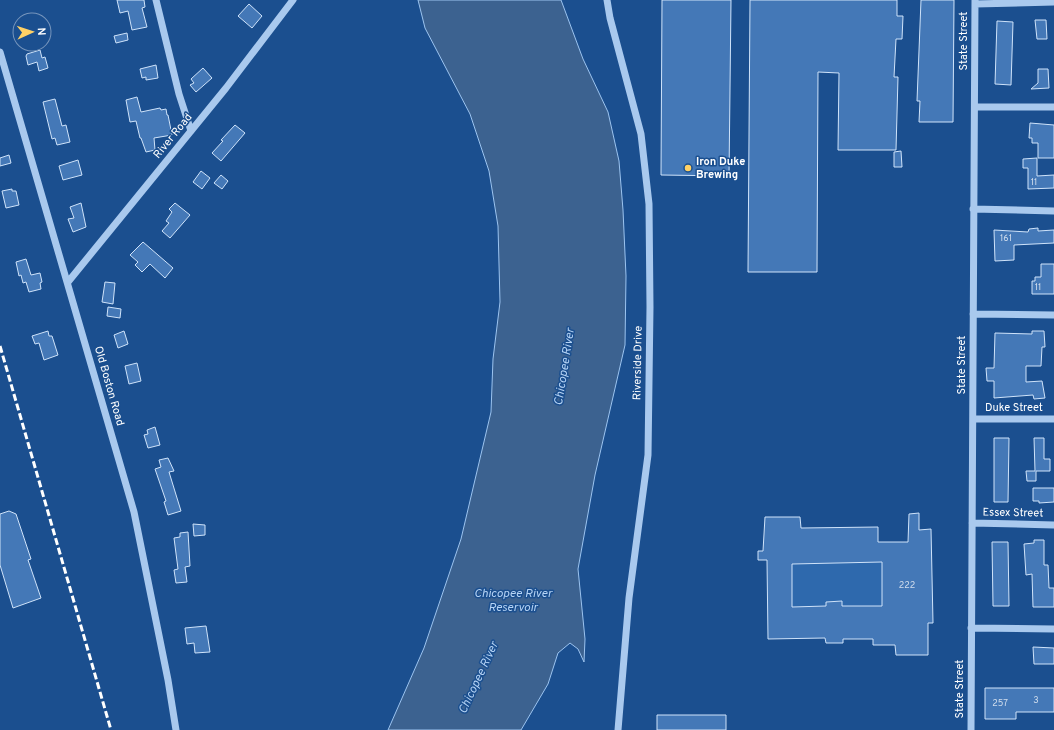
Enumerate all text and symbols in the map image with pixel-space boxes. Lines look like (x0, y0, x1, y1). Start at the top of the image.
north arrow (12, 12, 52, 52)
street label: State Street (957, 12, 971, 70)
text: N (34, 27, 48, 36)
street label: River Road (151, 111, 195, 161)
place label: Iron Duke Brewing (696, 155, 745, 182)
marker: Iron Duke Brewing (683, 163, 693, 173)
house number: 11 (1031, 177, 1037, 188)
house number: 161 (1000, 233, 1012, 244)
house number: 11 (1035, 282, 1041, 293)
water label: Chicopee River (551, 326, 579, 407)
street label: Riverside Drive (630, 326, 646, 400)
street label: State Street (955, 336, 969, 394)
street label: Old Boston Road (91, 344, 127, 428)
street label: Duke Street (985, 401, 1043, 415)
street label: Essex Street (983, 505, 1043, 521)
house number: 222 (899, 580, 915, 591)
water label: Chicopee River Reservoir (474, 586, 553, 616)
water label: Chicopee River (455, 638, 503, 717)
street label: State Street (953, 660, 967, 718)
house number: 3 (1033, 695, 1039, 706)
house number: 257 (992, 698, 1008, 709)

